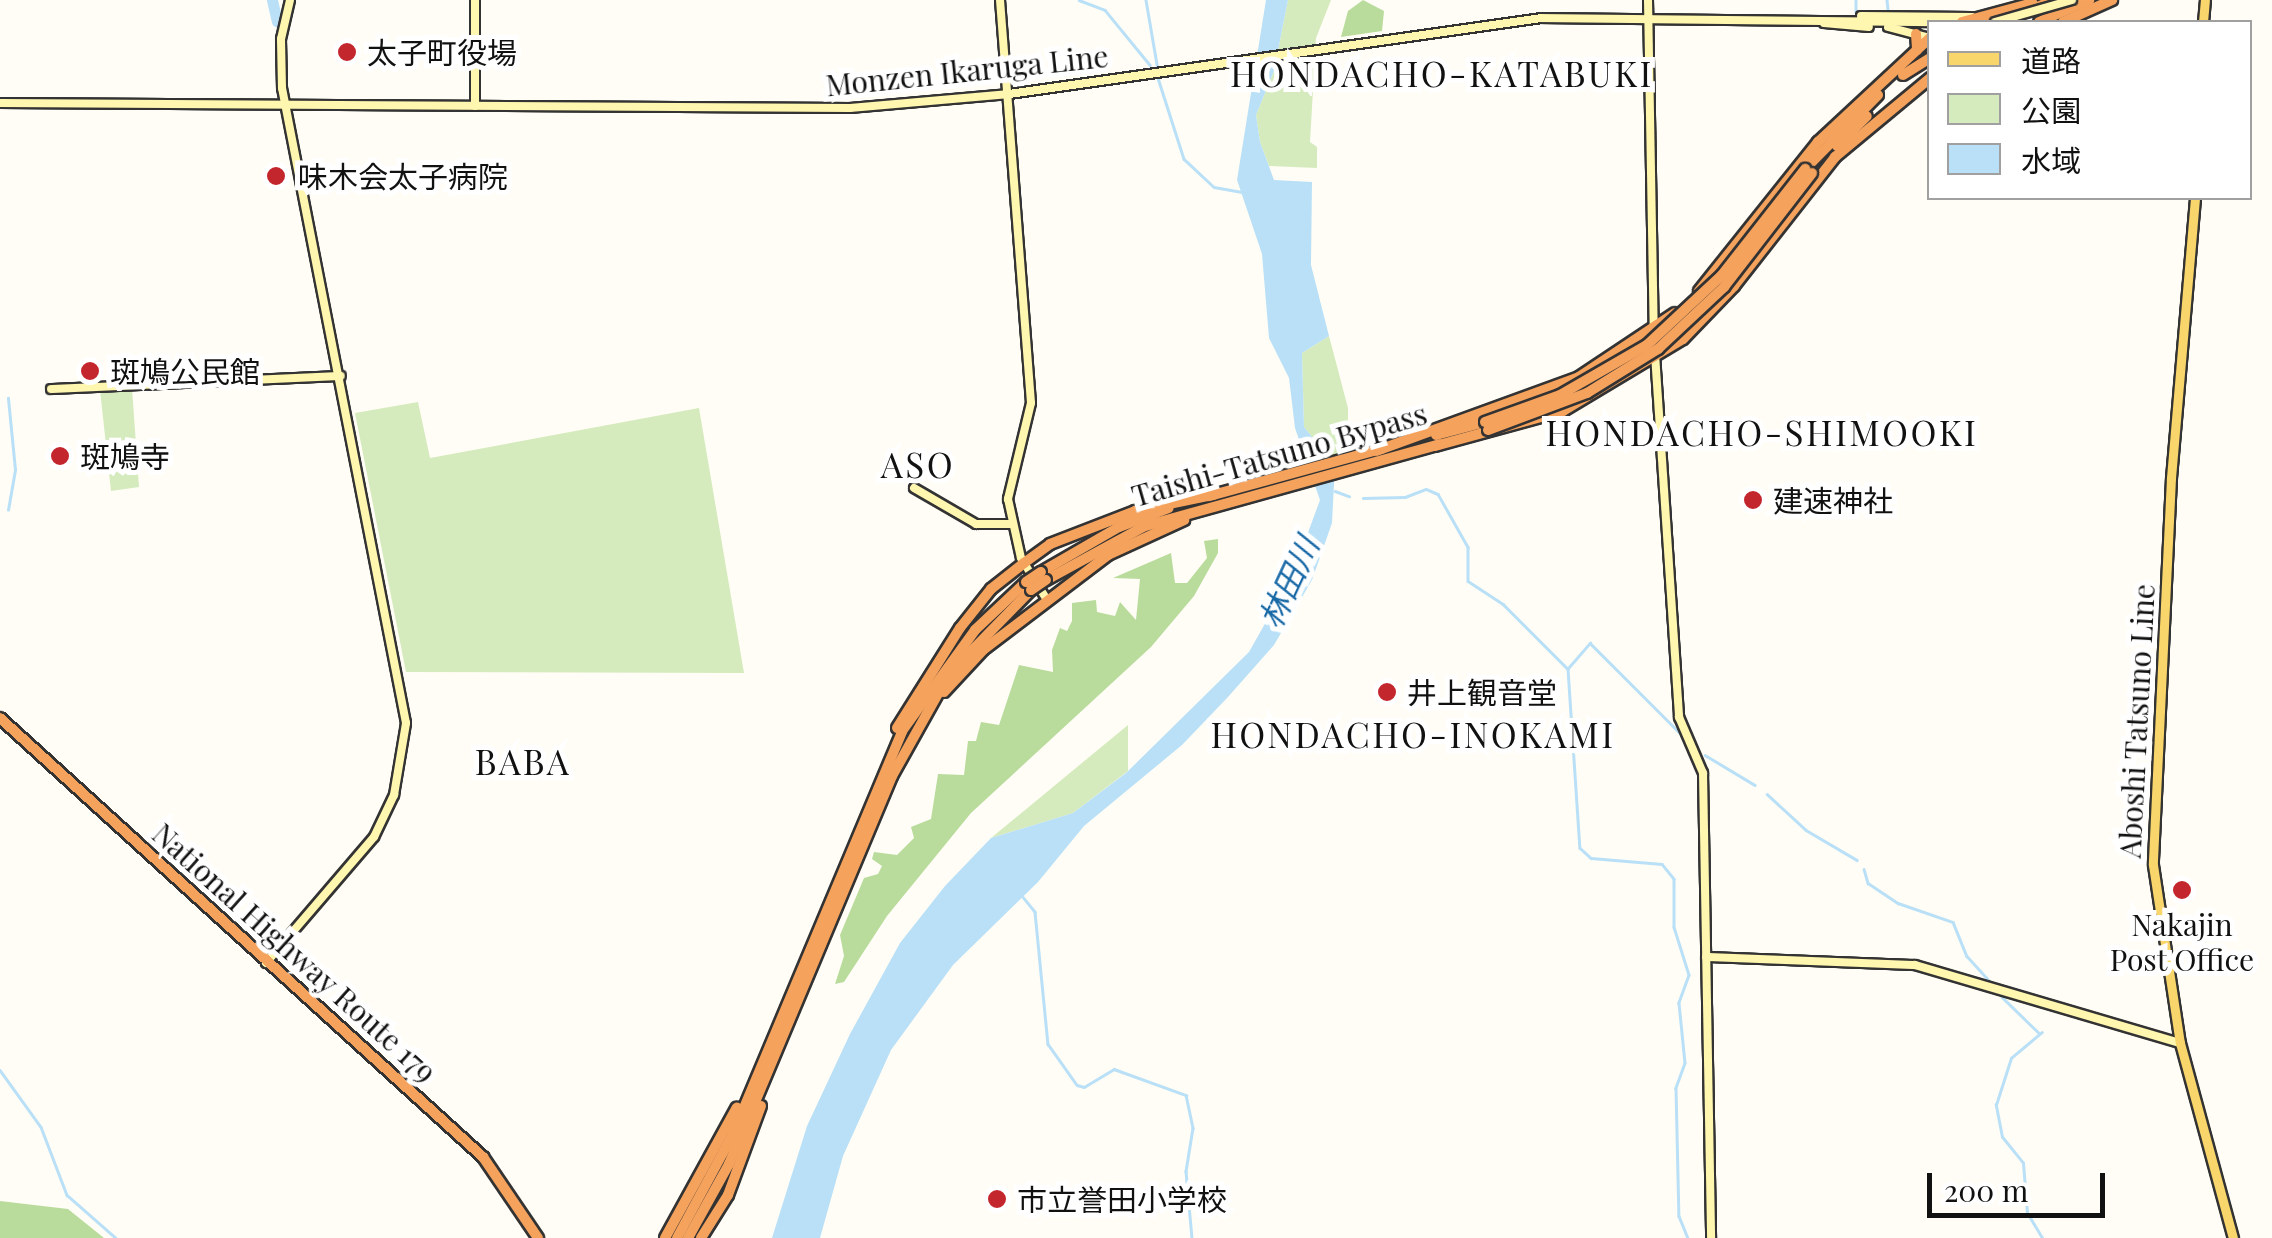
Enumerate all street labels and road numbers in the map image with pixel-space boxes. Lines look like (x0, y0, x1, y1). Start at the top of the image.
street label: Monzen Ikaruga Line (824, 37, 1110, 103)
street label: Taishi-Tatsuno Bypass (1127, 395, 1431, 513)
street label: Aboshi Tatsuno Line (2111, 583, 2161, 859)
street label: National Highway Route 179 (145, 815, 445, 1089)

